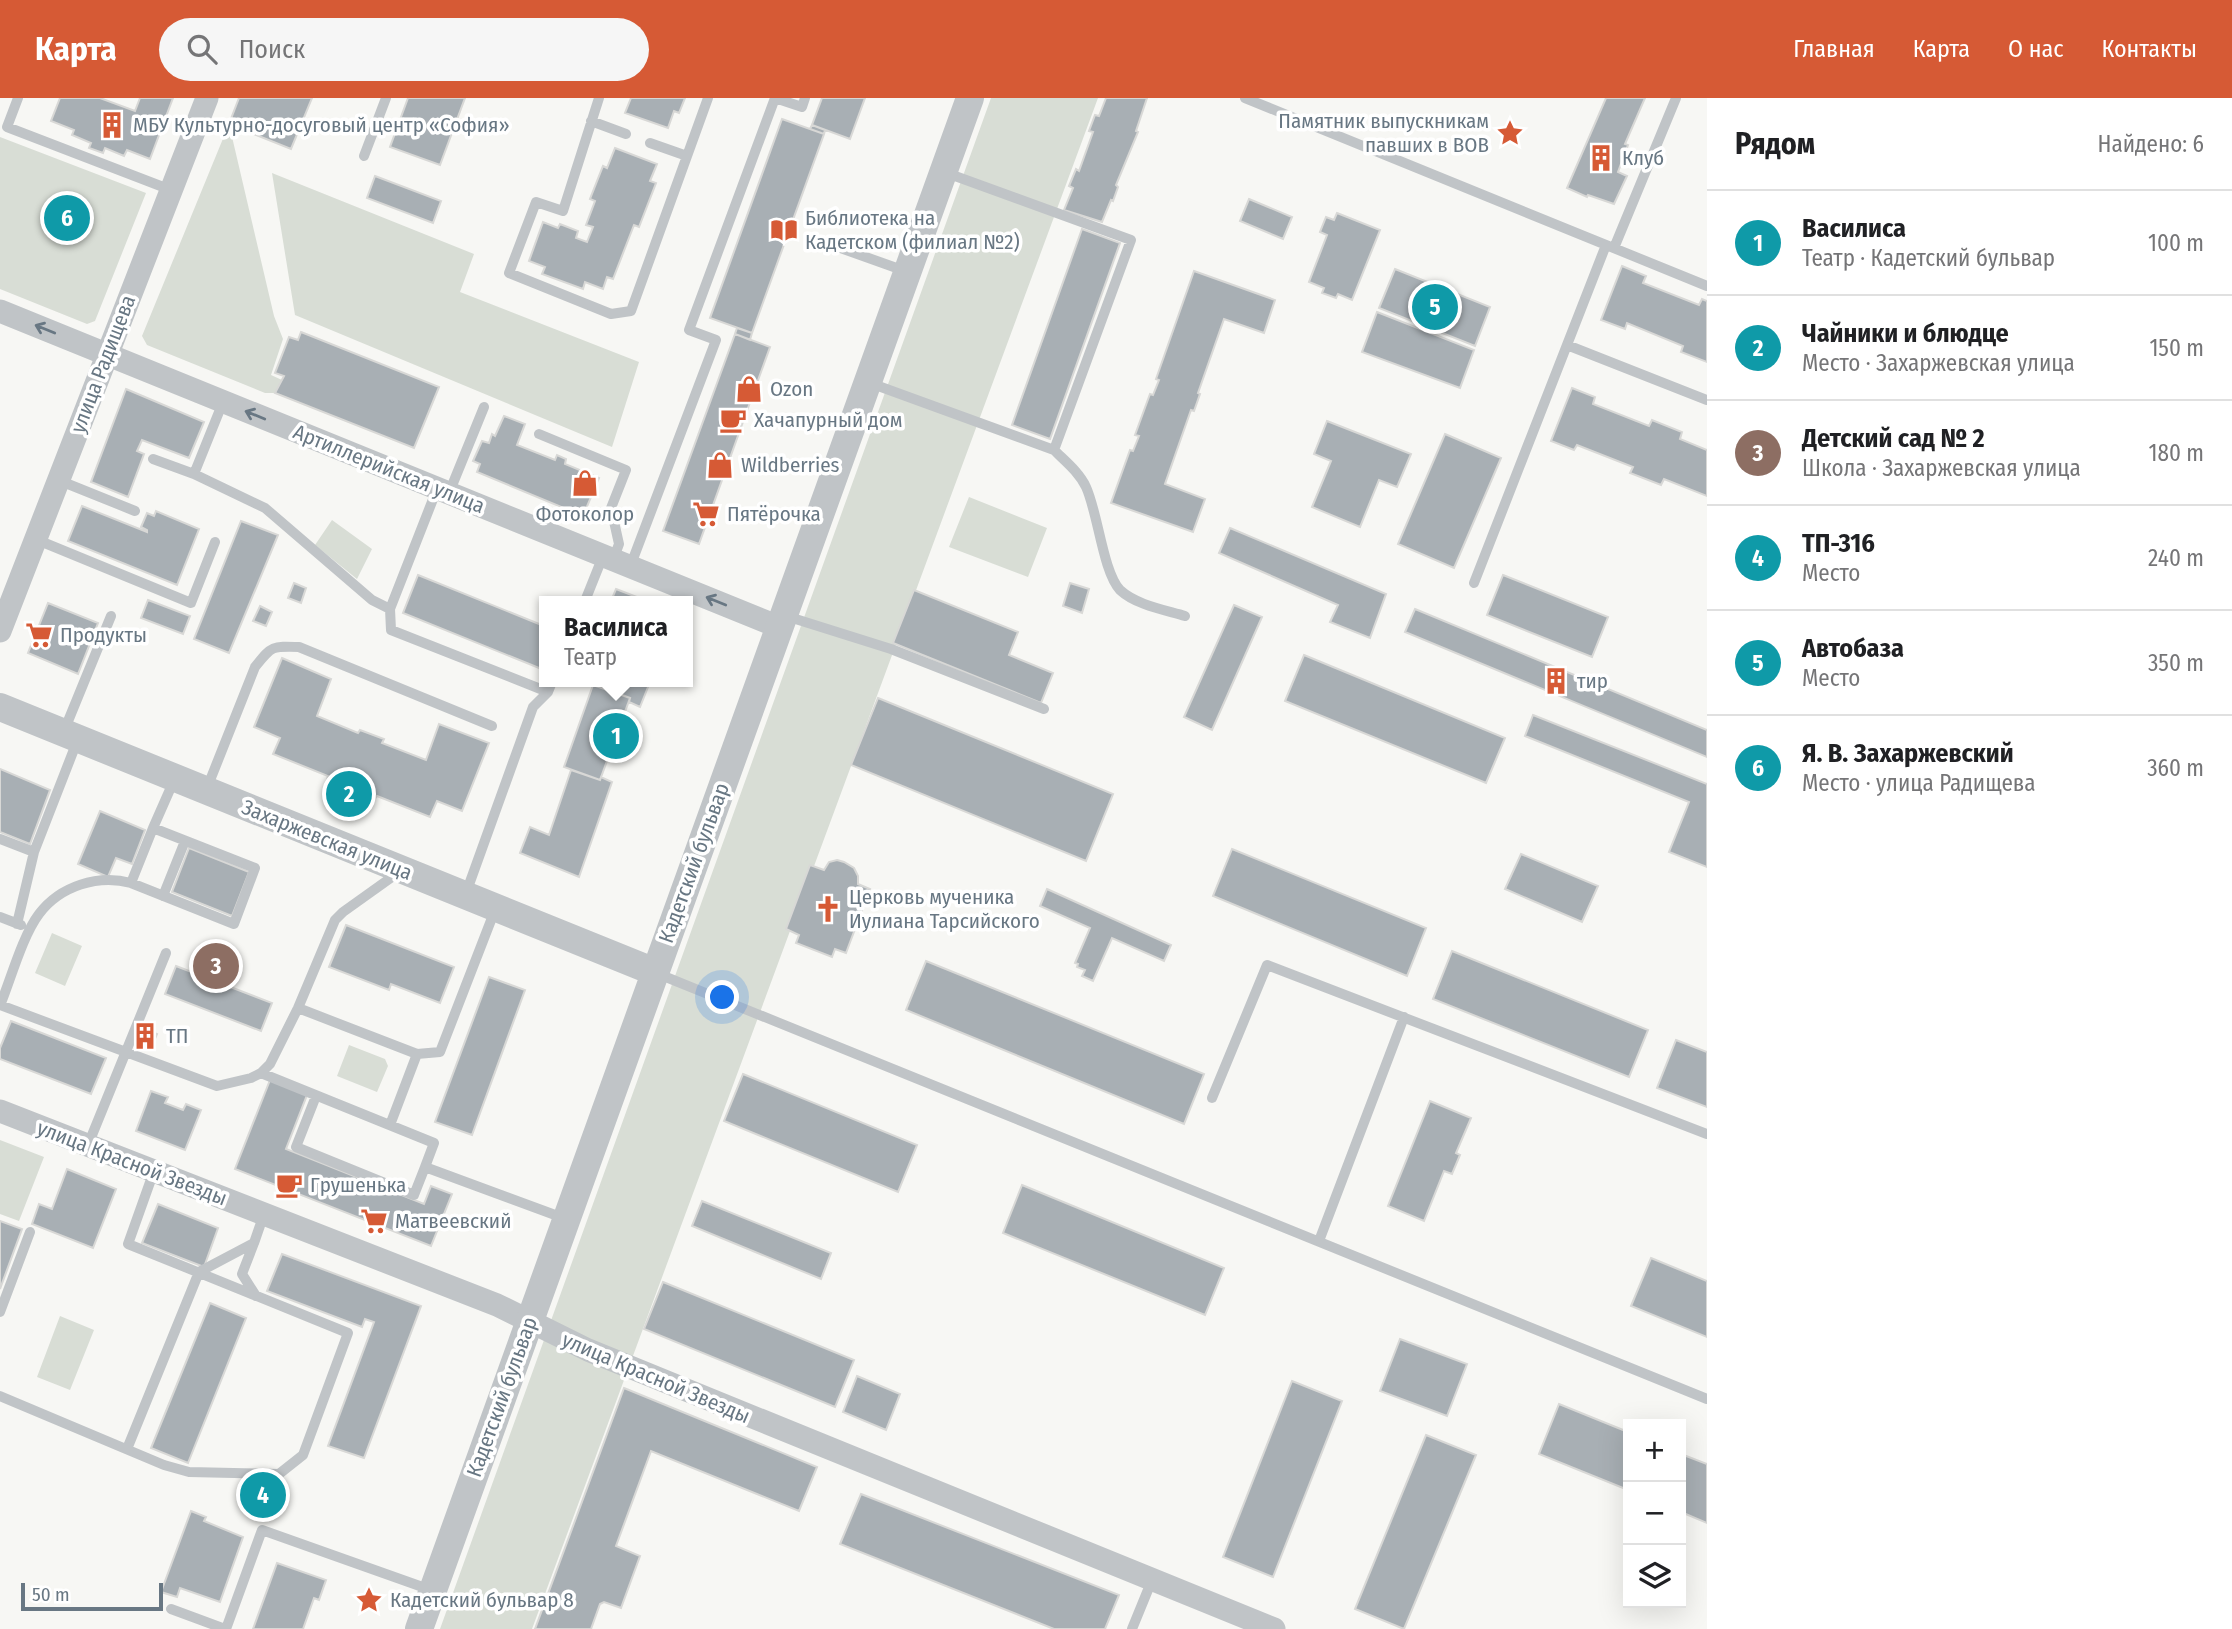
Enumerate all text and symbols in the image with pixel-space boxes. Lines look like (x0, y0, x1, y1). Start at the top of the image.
search box (159, 18, 649, 81)
text: Карта (35, 29, 117, 69)
icon: search (183, 30, 221, 68)
text: Поиск (239, 34, 305, 65)
text: Главная (1793, 35, 1875, 63)
text: Карта (1913, 35, 1970, 63)
text: О нас (2008, 35, 2063, 63)
text: Контакты (2101, 35, 2197, 63)
place label: Памятник выпускникам павших в ВОВ (1278, 108, 1489, 158)
building icon: МБУ Культурно-досуговый центр «София» (97, 110, 127, 140)
place label: МБУ Культурно-досуговый центр «София» (133, 112, 510, 138)
place icon: Памятник выпускникам павших в ВОВ (1495, 118, 1525, 148)
text: Рядом (1735, 126, 1815, 162)
text: Найдено: 6 (2097, 130, 2204, 158)
building icon: Клуб (1586, 143, 1616, 173)
place label: Клуб (1622, 145, 1664, 171)
pin: 6 (44, 192, 90, 244)
place label: Библиотека на Кадетском (филиал №2) (805, 205, 1020, 255)
text: Василиса (1802, 213, 1906, 244)
library icon: Библиотека на Кадетском (филиал №2) (769, 215, 799, 245)
text: 1 (1753, 229, 1763, 257)
text: 100 m (2148, 229, 2204, 257)
text: Театр · Кадетский бульвар (1802, 244, 2055, 272)
pin: 5 (1412, 281, 1458, 333)
street label: улица Радищева (65, 291, 141, 437)
text: Чайники и блюдце (1802, 318, 2009, 349)
one-way arrow (34, 322, 56, 335)
text: 2 (1753, 334, 1763, 362)
text: 150 m (2149, 334, 2204, 362)
text: Место · Захаржевская улица (1802, 349, 2075, 377)
shop icon: Ozon (734, 374, 764, 404)
place label: Ozon (770, 376, 813, 402)
cafe icon: Хачапурный дом (718, 405, 748, 435)
place label: Хачапурный дом (754, 407, 902, 433)
one-way arrow (245, 408, 267, 421)
street label: Артиллерийская улица (290, 419, 488, 519)
text: Детский сад № 2 (1802, 423, 1984, 454)
text: 3 (1753, 439, 1763, 467)
text: 180 m (2148, 439, 2204, 467)
shop icon: Wildberries (705, 450, 735, 480)
place label: Wildberries (741, 452, 840, 478)
text: Школа · Захаржевская улица (1802, 454, 2081, 482)
shop icon: Фотоколор (570, 468, 600, 498)
supermarket icon: Пятёрочка (691, 499, 721, 529)
place label: Фотоколор (536, 501, 634, 527)
place label: Пятёрочка (727, 501, 821, 527)
text: ТП-316 (1802, 528, 1875, 559)
text: 4 (1752, 544, 1764, 572)
text: 240 m (2148, 544, 2204, 572)
text: Место (1802, 559, 1860, 587)
one-way arrow (706, 594, 727, 607)
popup (539, 596, 693, 687)
text: Василиса (564, 612, 668, 643)
supermarket icon: Продукты (24, 620, 54, 650)
place label: Продукты (60, 622, 147, 648)
text: Автобаза (1802, 633, 1904, 664)
text: Театр (564, 643, 617, 671)
text: 5 (1752, 649, 1764, 677)
text: 350 m (2148, 649, 2204, 677)
text: Место (1802, 664, 1860, 692)
building icon: тир (1541, 666, 1571, 696)
place label: тир (1577, 668, 1608, 694)
pin: 1 (593, 710, 639, 762)
text: Я. В. Захаржевский (1802, 738, 2014, 769)
text: 6 (1752, 754, 1764, 782)
text: 360 m (2147, 754, 2204, 782)
pin: 2 (326, 768, 372, 820)
text: Место · улица Радищева (1802, 769, 2035, 797)
street label: Кадетский бульвар (653, 779, 735, 947)
street label: Захаржевская улица (238, 794, 416, 886)
place label: Церковь мученика Иулиана Тарсийского (849, 884, 1040, 934)
church icon: Церковь мученика Иулиана Тарсийского (813, 894, 843, 924)
pin: 3 (193, 940, 239, 992)
your location (705, 980, 739, 1014)
building icon: ТП (130, 1021, 160, 1051)
place label: ТП (166, 1023, 188, 1049)
street label: улица Красной Звезды (33, 1115, 231, 1211)
cafe icon: Грушенька (274, 1170, 304, 1200)
place label: Грушенька (310, 1172, 406, 1198)
supermarket icon: Матвеевский (359, 1206, 389, 1236)
place label: Матвеевский (395, 1208, 511, 1234)
street label: Кадетский бульвар (461, 1313, 543, 1481)
street label: улица Красной Звезды (558, 1327, 754, 1429)
map controls (1623, 1419, 1686, 1608)
button: + (1623, 1419, 1686, 1482)
pin: 4 (240, 1469, 286, 1521)
button: − (1623, 1482, 1686, 1545)
button: layers (1623, 1545, 1686, 1608)
scale bar (21, 1580, 163, 1612)
text: 50 m (32, 1583, 70, 1606)
place icon: Кадетский бульвар 8 (354, 1585, 384, 1615)
place label: Кадетский бульвар 8 (390, 1587, 574, 1613)

